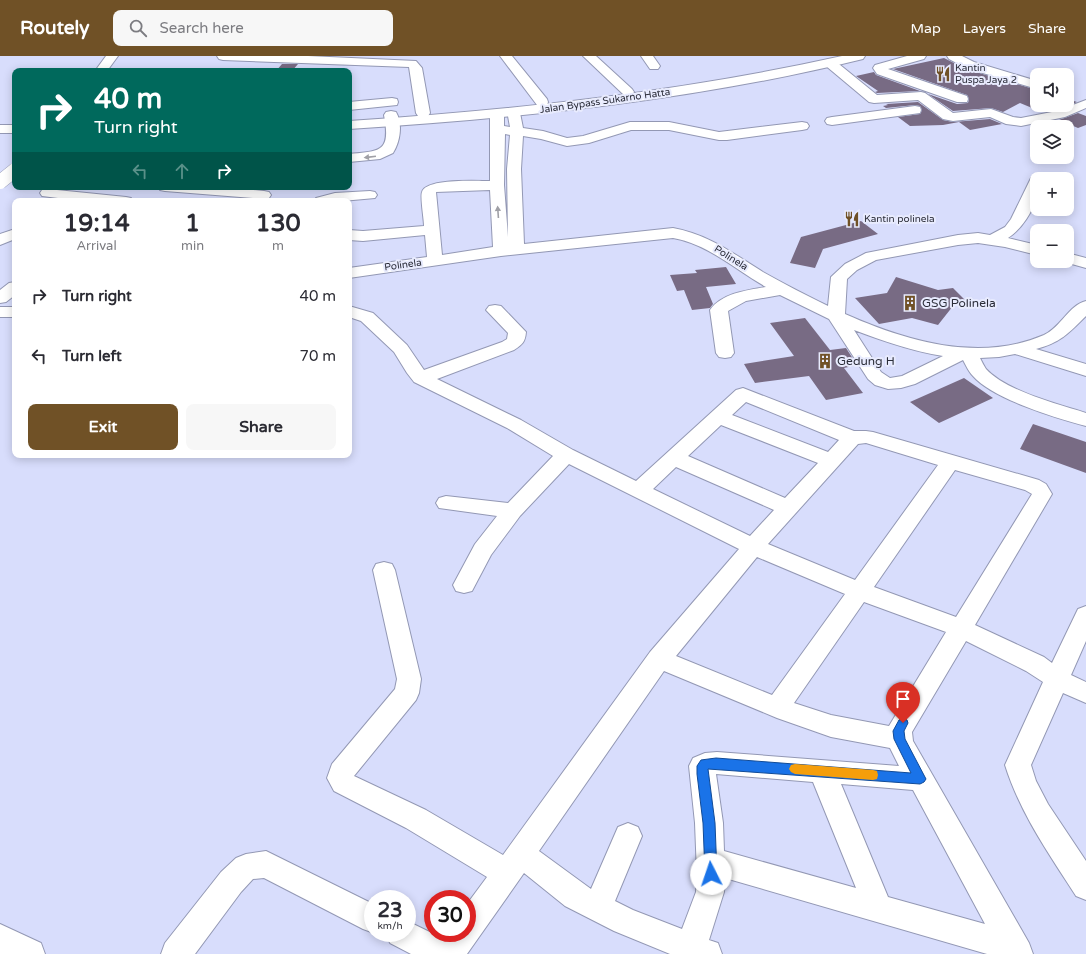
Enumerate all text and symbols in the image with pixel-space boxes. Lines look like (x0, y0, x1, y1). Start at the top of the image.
search box (113, 10, 393, 46)
text: Routely (20, 17, 89, 39)
icon: search (127, 17, 149, 39)
text: Search here (159, 19, 244, 37)
text: Map (911, 20, 941, 37)
text: Layers (963, 20, 1006, 37)
text: Share (1028, 20, 1066, 37)
place label: Kantin Puspa Jaya 2 (955, 62, 1017, 86)
restaurant icon: Kantin Puspa Jaya 2 (934, 65, 952, 83)
map controls (1030, 68, 1074, 268)
button: sound (1030, 68, 1074, 112)
text: 40 m (94, 82, 162, 116)
icon: right (28, 84, 80, 136)
street label: Jalan Bypass Sukarno Hatta (539, 86, 671, 116)
text: Turn right (94, 116, 178, 138)
button: layers (1030, 120, 1074, 164)
one-way arrow (364, 153, 376, 160)
icon: left (129, 160, 151, 182)
icon: ahead (171, 160, 193, 182)
icon: right (213, 160, 235, 182)
button: + (1030, 172, 1074, 216)
one-way arrow (495, 206, 502, 218)
text: 19:14 (63, 209, 130, 238)
text: 1 (185, 209, 200, 238)
text: 130 (255, 209, 301, 238)
restaurant icon: Kantin polinela (843, 210, 861, 228)
place label: Kantin polinela (864, 213, 935, 225)
button: − (1030, 224, 1074, 268)
text: Arrival (76, 238, 117, 254)
text: min (181, 238, 204, 254)
text: m (272, 238, 284, 254)
street label: Polinela (712, 243, 750, 273)
street label: Polinela (384, 256, 422, 274)
icon: right (28, 285, 50, 307)
text: Turn right (62, 287, 132, 305)
text: 40 m (299, 287, 336, 305)
building icon: GSG Polinela (901, 294, 919, 312)
place label: GSG Polinela (922, 296, 996, 310)
icon: left (28, 345, 50, 367)
text: Turn left (62, 347, 122, 365)
text: 70 m (299, 347, 336, 365)
building icon: Gedung H (816, 352, 834, 370)
place label: Gedung H (837, 354, 895, 368)
button: Exit (28, 404, 178, 450)
button: Share (186, 404, 336, 450)
pin (886, 682, 920, 723)
icon: arrive (892, 688, 914, 710)
position arrow (690, 853, 732, 895)
speed limit sign: 30 (424, 890, 476, 942)
text: 23 (377, 899, 403, 923)
text: km/h (377, 920, 403, 932)

